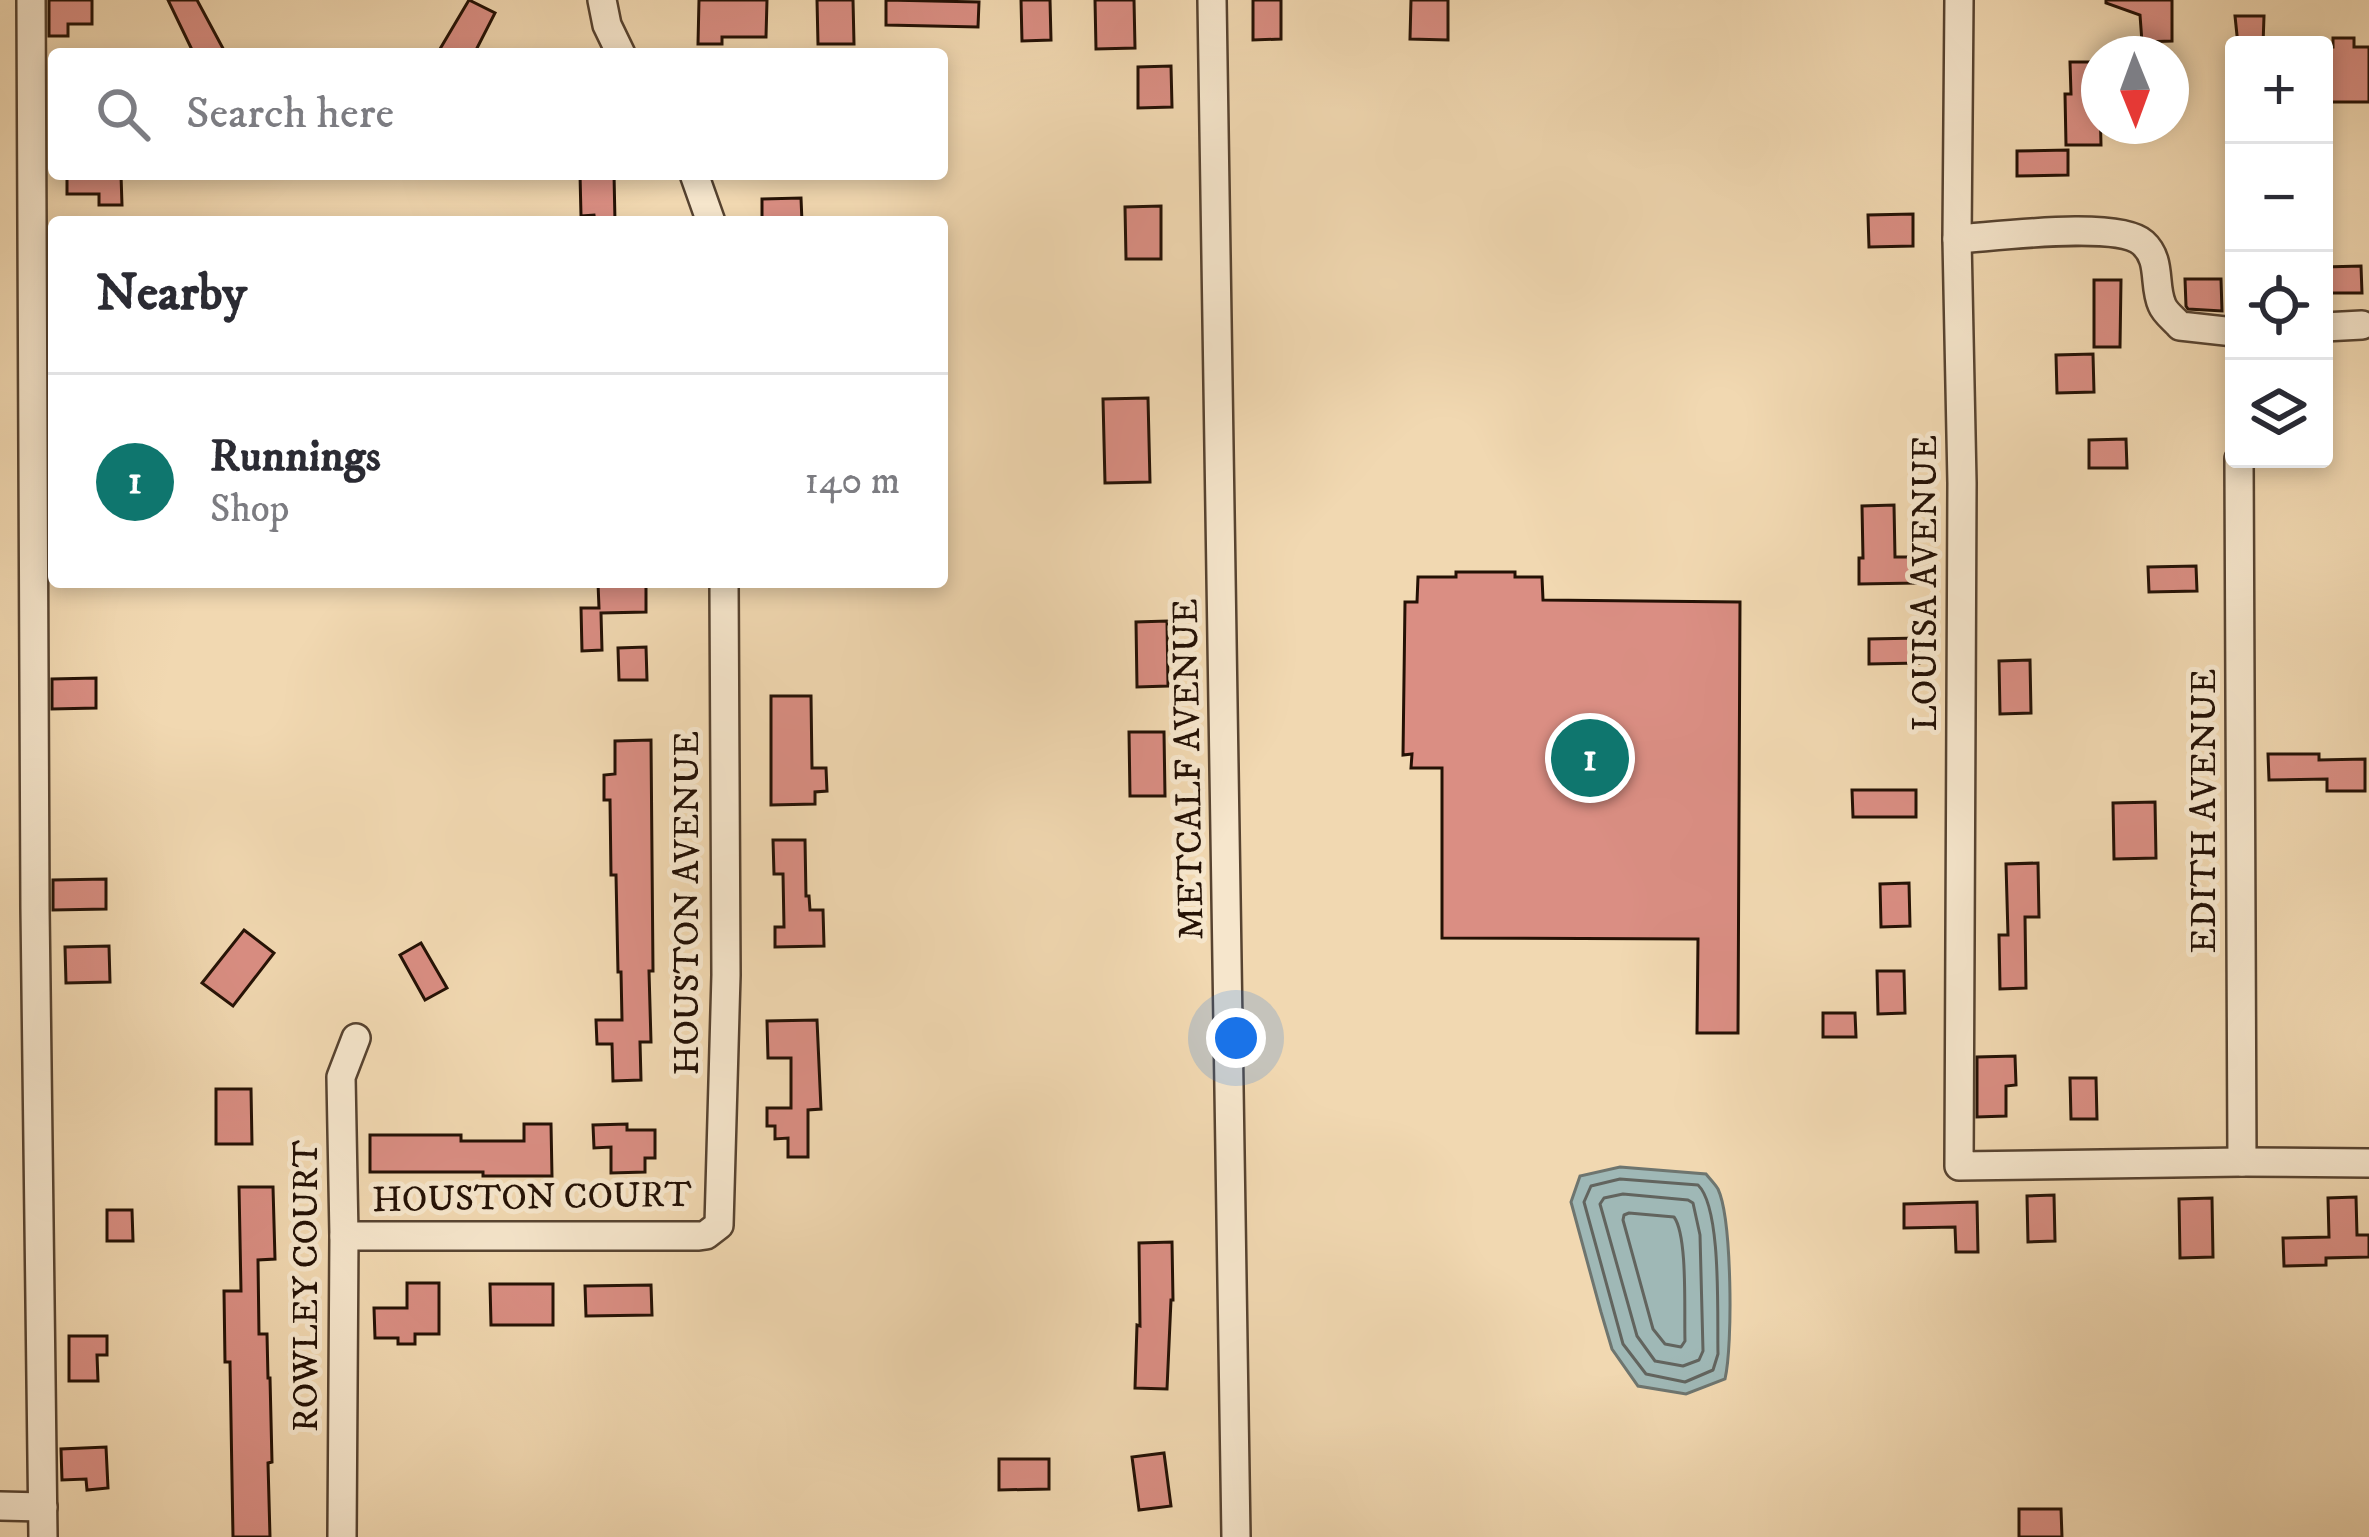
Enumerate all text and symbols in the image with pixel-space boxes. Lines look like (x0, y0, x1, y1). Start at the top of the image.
north arrow (2081, 36, 2189, 144)
map controls (2225, 36, 2333, 468)
button: + (2225, 36, 2333, 144)
search box (48, 48, 948, 180)
icon: search (90, 81, 156, 147)
text: Search here (186, 86, 394, 142)
button: − (2225, 144, 2333, 252)
button: locate (2225, 252, 2333, 360)
text: Nearby (96, 262, 247, 326)
button: layers (2225, 360, 2333, 468)
text: Runnings (210, 429, 381, 485)
street label: LOUISA AVENUE (1903, 435, 1948, 731)
text: 1 (128, 457, 142, 506)
text: 140 m (805, 457, 900, 506)
text: Shop (210, 485, 289, 534)
street label: METCALF AVENUE (1164, 598, 1214, 940)
street label: EDITH AVENUE (2182, 668, 2227, 954)
pin: 1 (1551, 713, 1629, 803)
street label: HOUSTON AVENUE (665, 731, 710, 1075)
your location (1206, 1008, 1266, 1068)
street label: ROWLEY COURT (284, 1140, 329, 1432)
street label: HOUSTON COURT (372, 1173, 692, 1223)

